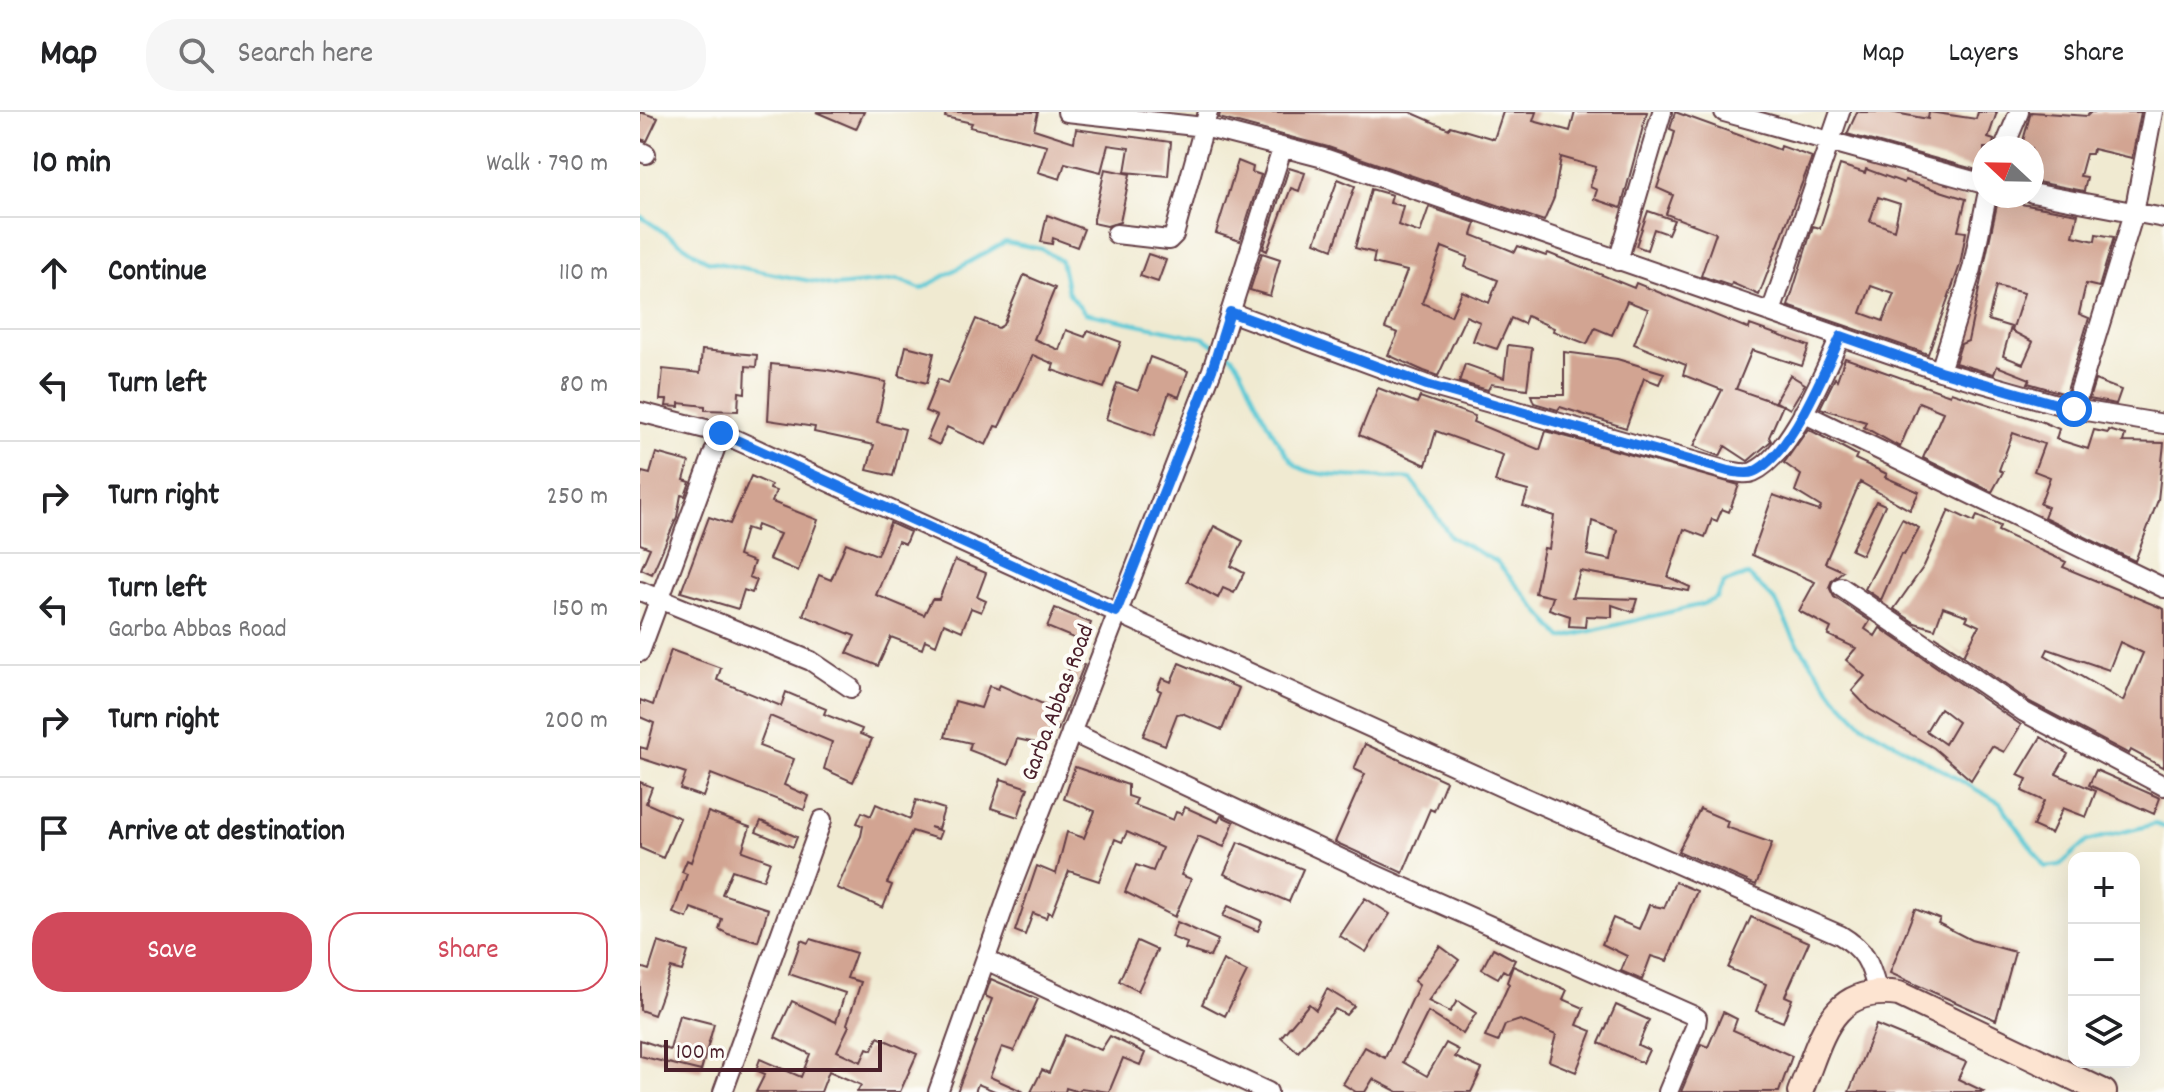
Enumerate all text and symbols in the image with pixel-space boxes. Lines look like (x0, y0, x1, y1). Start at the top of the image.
search box (146, 19, 706, 91)
text: Map (40, 28, 98, 83)
icon: search (174, 33, 218, 77)
text: Search here (238, 34, 373, 77)
text: Map (1862, 35, 1905, 75)
text: Layers (1949, 35, 2019, 75)
text: Share (2063, 35, 2124, 75)
north arrow (1972, 136, 2044, 208)
text: 10 min (32, 140, 111, 189)
text: Walk · 790 m (486, 146, 608, 183)
icon: ahead (32, 251, 76, 295)
text: Continue (108, 252, 207, 295)
text: 110 m (559, 255, 608, 292)
icon: left (32, 363, 76, 407)
text: Turn left (108, 364, 207, 407)
text: 80 m (560, 367, 608, 404)
route start (2056, 391, 2092, 427)
route end (703, 415, 739, 451)
icon: right (32, 475, 76, 519)
text: Turn right (108, 476, 219, 519)
text: 250 m (547, 479, 608, 516)
text: Turn left (108, 569, 207, 612)
icon: left (32, 587, 76, 631)
text: 150 m (552, 591, 608, 628)
text: Garba Abbas Road (108, 612, 287, 649)
street label: Garba Abbas Road (1013, 620, 1104, 786)
icon: right (32, 699, 76, 743)
text: Turn right (108, 700, 219, 743)
text: 200 m (544, 703, 608, 740)
icon: arrive (32, 811, 76, 855)
text: Arrive at destination (108, 812, 345, 855)
map controls (2068, 852, 2140, 1068)
button: + (2068, 852, 2140, 924)
button: Save (32, 912, 312, 992)
button: Share (328, 912, 608, 992)
button: − (2068, 924, 2140, 996)
button: layers (2068, 996, 2140, 1068)
scale bar (664, 1036, 882, 1072)
text: 100 m (676, 1038, 725, 1069)

